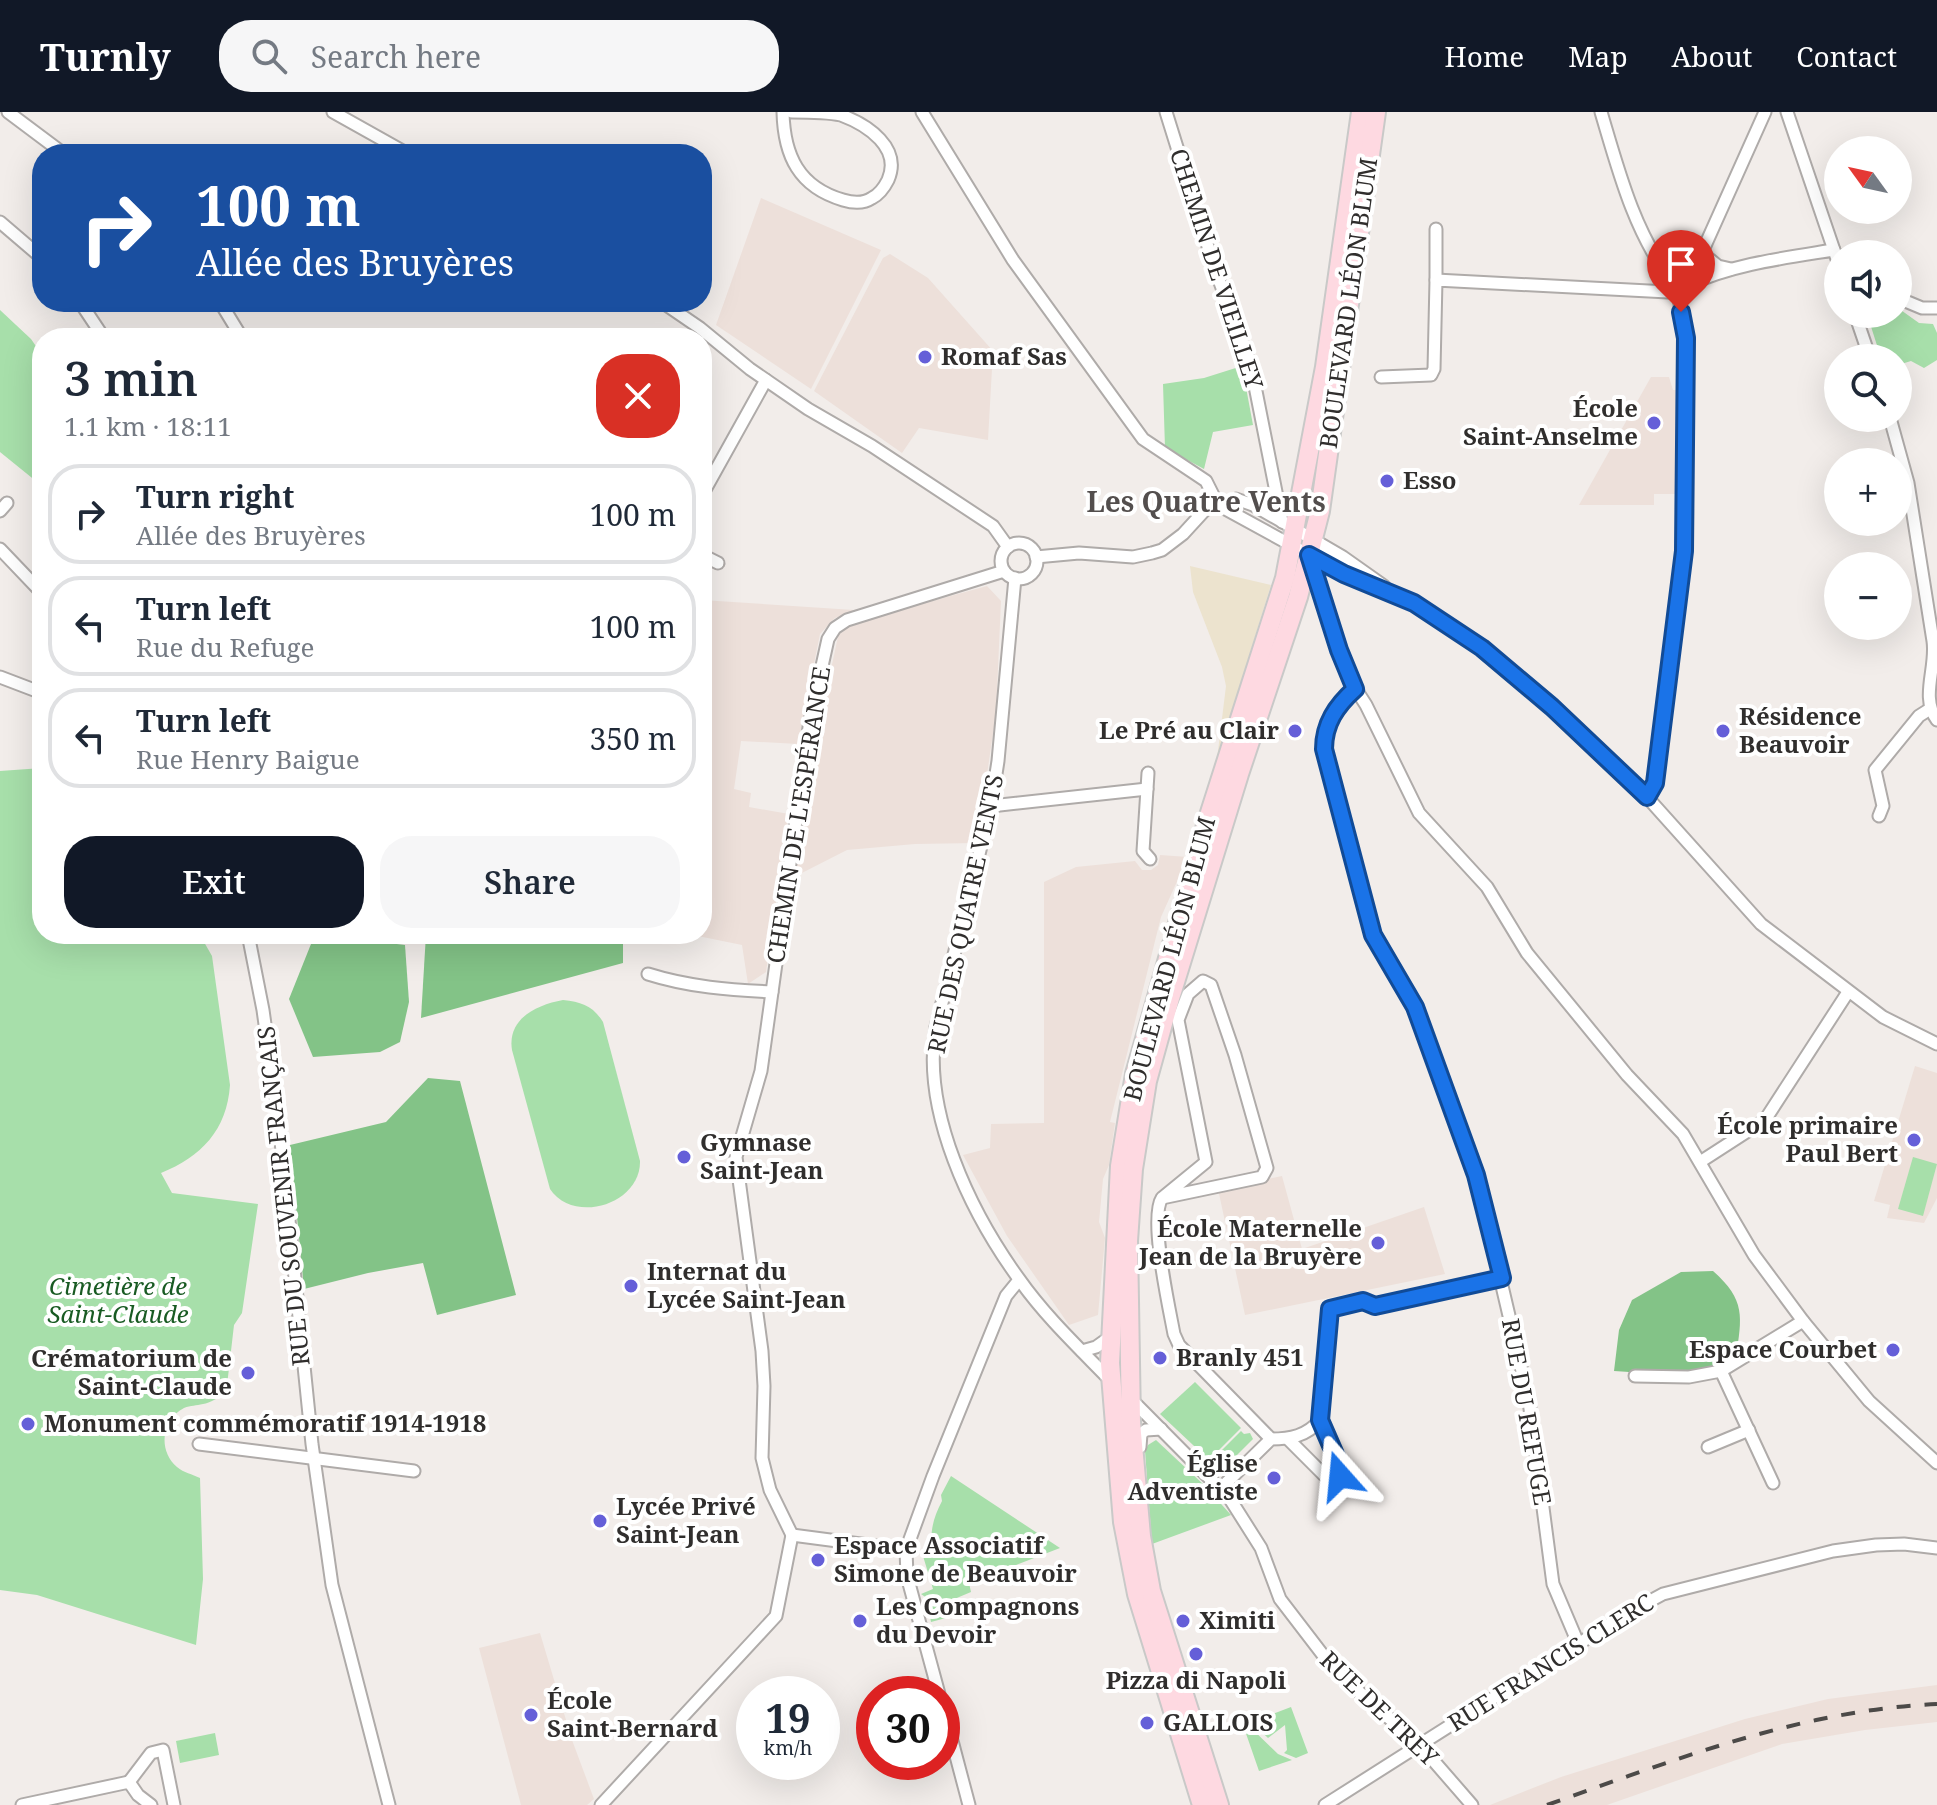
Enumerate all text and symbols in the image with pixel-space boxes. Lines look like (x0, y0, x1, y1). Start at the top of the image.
search box (219, 20, 779, 92)
text: Turnly (40, 30, 171, 82)
icon: search (247, 34, 291, 78)
text: Search here (311, 36, 481, 77)
text: Home (1445, 37, 1524, 75)
text: Map (1568, 37, 1628, 75)
text: About (1672, 37, 1752, 75)
text: Contact (1796, 37, 1897, 75)
north arrow (1824, 136, 1912, 224)
map controls (1824, 136, 1912, 640)
street label: CHEMIN DE VIEILLEY (1163, 144, 1272, 394)
street label: BOULEVARD LÉON BLUM (1311, 155, 1384, 450)
text: 100 m (196, 166, 361, 242)
icon: right (64, 176, 168, 280)
pin (1647, 230, 1715, 312)
text: Allée des Bruyères (196, 238, 514, 287)
button: sound (1824, 240, 1912, 328)
icon: arrive (1659, 242, 1703, 286)
place label: Romaf Sas (941, 339, 1067, 372)
button: search (1824, 344, 1912, 432)
text: 3 min (64, 345, 198, 410)
marker: Romaf Sas (916, 348, 934, 366)
button: close (596, 354, 680, 438)
place label: École Saint-Anselme (1463, 391, 1638, 452)
text: 1.1 km · 18:11 (64, 408, 232, 444)
marker: École Saint-Anselme (1645, 414, 1663, 432)
button: + (1824, 448, 1912, 536)
place label: Esso (1403, 463, 1457, 496)
marker: Esso (1378, 472, 1396, 490)
text: Turn right (136, 476, 294, 517)
district label: Les Quatre Vents (1086, 482, 1326, 520)
icon: right (68, 492, 112, 536)
text: 100 m (590, 494, 676, 535)
text: Allée des Bruyères (136, 517, 366, 553)
button: − (1824, 552, 1912, 640)
text: Turn left (136, 588, 271, 629)
icon: left (68, 604, 112, 648)
text: 100 m (590, 606, 676, 647)
text: Rue du Refuge (136, 629, 314, 665)
street label: CHEMIN DE L'ESPÉRANCE (758, 664, 837, 966)
place label: Résidence Beauvoir (1739, 699, 1862, 760)
text: Turn left (136, 700, 271, 741)
place label: Le Pré au Clair (1099, 713, 1279, 746)
icon: left (68, 716, 112, 760)
text: 350 m (590, 718, 676, 759)
marker: Le Pré au Clair (1286, 722, 1304, 740)
marker: Résidence Beauvoir (1714, 722, 1732, 740)
text: Rue Henry Baigue (136, 741, 360, 777)
street label: RUE DES QUATRE VENTS (919, 771, 1010, 1056)
street label: BOULEVARD LÉON BLUM (1115, 813, 1222, 1105)
button: Exit (64, 836, 364, 928)
button: Share (380, 836, 680, 928)
street label: RUE DU SOUVENIR FRANÇAIS (248, 1024, 317, 1368)
place label: École primaire Paul Bert (1717, 1108, 1898, 1169)
place label: Gymnase Saint-Jean (700, 1125, 824, 1186)
marker: École primaire Paul Bert (1905, 1131, 1923, 1149)
marker: Gymnase Saint-Jean (675, 1148, 693, 1166)
place label: École Maternelle Jean de la Bruyère (1138, 1211, 1362, 1272)
marker: École Maternelle Jean de la Bruyère (1369, 1234, 1387, 1252)
place label: Internat du Lycée Saint-Jean (647, 1254, 846, 1315)
park label: Cimetière de Saint-Claude (47, 1269, 189, 1330)
marker: Internat du Lycée Saint-Jean (622, 1277, 640, 1295)
street label: RUE DU REFUGE (1495, 1316, 1560, 1508)
place label: Espace Courbet (1689, 1332, 1877, 1365)
place label: Branly 451 (1176, 1340, 1304, 1373)
place label: Crématorium de Saint-Claude (31, 1341, 232, 1402)
marker: Espace Courbet (1884, 1341, 1902, 1359)
marker: Branly 451 (1151, 1349, 1169, 1367)
marker: Crématorium de Saint-Claude (239, 1364, 257, 1382)
place label: Monument commémoratif 1914-1918 (44, 1406, 486, 1439)
marker: Monument commémoratif 1914-1918 (19, 1415, 37, 1433)
position arrow (1298, 1434, 1382, 1518)
place label: Église Adventiste (1127, 1446, 1258, 1507)
marker: Église Adventiste (1265, 1469, 1283, 1487)
place label: Lycée Privé Saint-Jean (616, 1489, 756, 1550)
marker: Lycée Privé Saint-Jean (591, 1512, 609, 1530)
place label: Espace Associatif Simone de Beauvoir (834, 1528, 1077, 1589)
marker: Espace Associatif Simone de Beauvoir (809, 1551, 827, 1569)
street label: RUE FRANCIS CLERC (1441, 1585, 1659, 1738)
place label: Les Compagnons du Devoir (876, 1589, 1079, 1650)
place label: Ximiti (1199, 1603, 1276, 1636)
marker: Les Compagnons du Devoir (851, 1612, 869, 1630)
marker: Ximiti (1174, 1612, 1192, 1630)
street label: RUE DE TREY (1314, 1643, 1447, 1773)
marker: Pizza di Napoli (1187, 1645, 1205, 1663)
place label: Pizza di Napoli (1106, 1663, 1287, 1696)
speed limit sign: 30 (856, 1676, 960, 1780)
place label: École Saint-Bernard (547, 1683, 718, 1744)
text: 19 (765, 1690, 811, 1745)
place label: GALLOIS (1163, 1705, 1273, 1738)
marker: École Saint-Bernard (522, 1706, 540, 1724)
marker: GALLOIS (1138, 1714, 1156, 1732)
text: km/h (763, 1734, 813, 1761)

